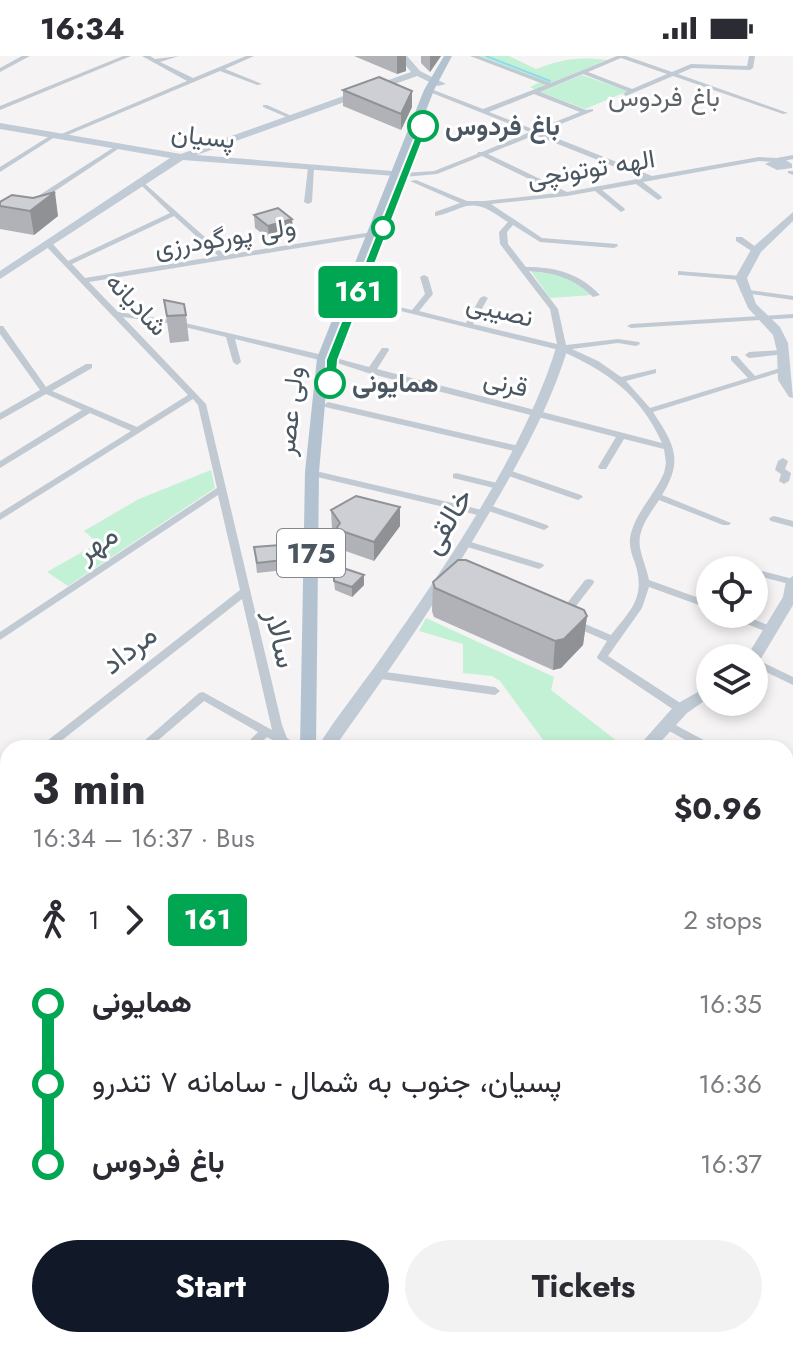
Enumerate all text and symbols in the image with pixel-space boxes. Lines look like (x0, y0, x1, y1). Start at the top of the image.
text: 16:34 (40, 7, 125, 50)
district label: باغ فردوس (608, 78, 720, 116)
place label: باغ فردوس (445, 107, 560, 145)
marker: باغ فردوس (408, 111, 438, 141)
street label: پسیان (169, 114, 237, 158)
street label: الهه توتونچی (524, 139, 658, 197)
street label: ولی پورگودرزی (152, 207, 298, 267)
unlabelled marker (372, 217, 394, 239)
street label: شادیانه (97, 264, 177, 344)
line badge: 161 (312, 266, 404, 318)
text: 161 (334, 271, 382, 312)
street label: نصیبی (463, 283, 537, 337)
street label: قرنی (480, 359, 532, 407)
street label: ولی عصر (266, 364, 314, 459)
place label: همایونی (352, 364, 439, 402)
marker: همایونی (315, 368, 345, 398)
street label: خالقی (410, 479, 483, 562)
street label: مهر (66, 513, 126, 573)
road number: 175 (277, 529, 345, 577)
map controls (696, 556, 768, 716)
button: locate (696, 556, 768, 628)
street label: سالار (254, 604, 309, 672)
street label: مرداد (91, 613, 166, 684)
button: layers (696, 644, 768, 716)
text: 3 min (32, 757, 146, 821)
text: $0.96 (674, 787, 762, 830)
text: 16:34 – 16:37 · Bus (32, 819, 255, 857)
icon: walk (32, 898, 76, 942)
icon: forward (112, 898, 156, 942)
text: 161 (184, 899, 231, 940)
text: 1 (88, 901, 100, 939)
text: 2 stops (683, 901, 762, 939)
text: همایونی (92, 980, 192, 1023)
text: 16:35 (699, 985, 762, 1023)
text: پسیان، جنوب به شمال - سامانه ۷ تندرو (92, 1060, 562, 1103)
text: 16:36 (698, 1065, 762, 1103)
text: باغ فردوس (92, 1140, 225, 1183)
text: 16:37 (700, 1145, 762, 1183)
button: Start (32, 1240, 389, 1332)
button: Tickets (405, 1240, 762, 1332)

